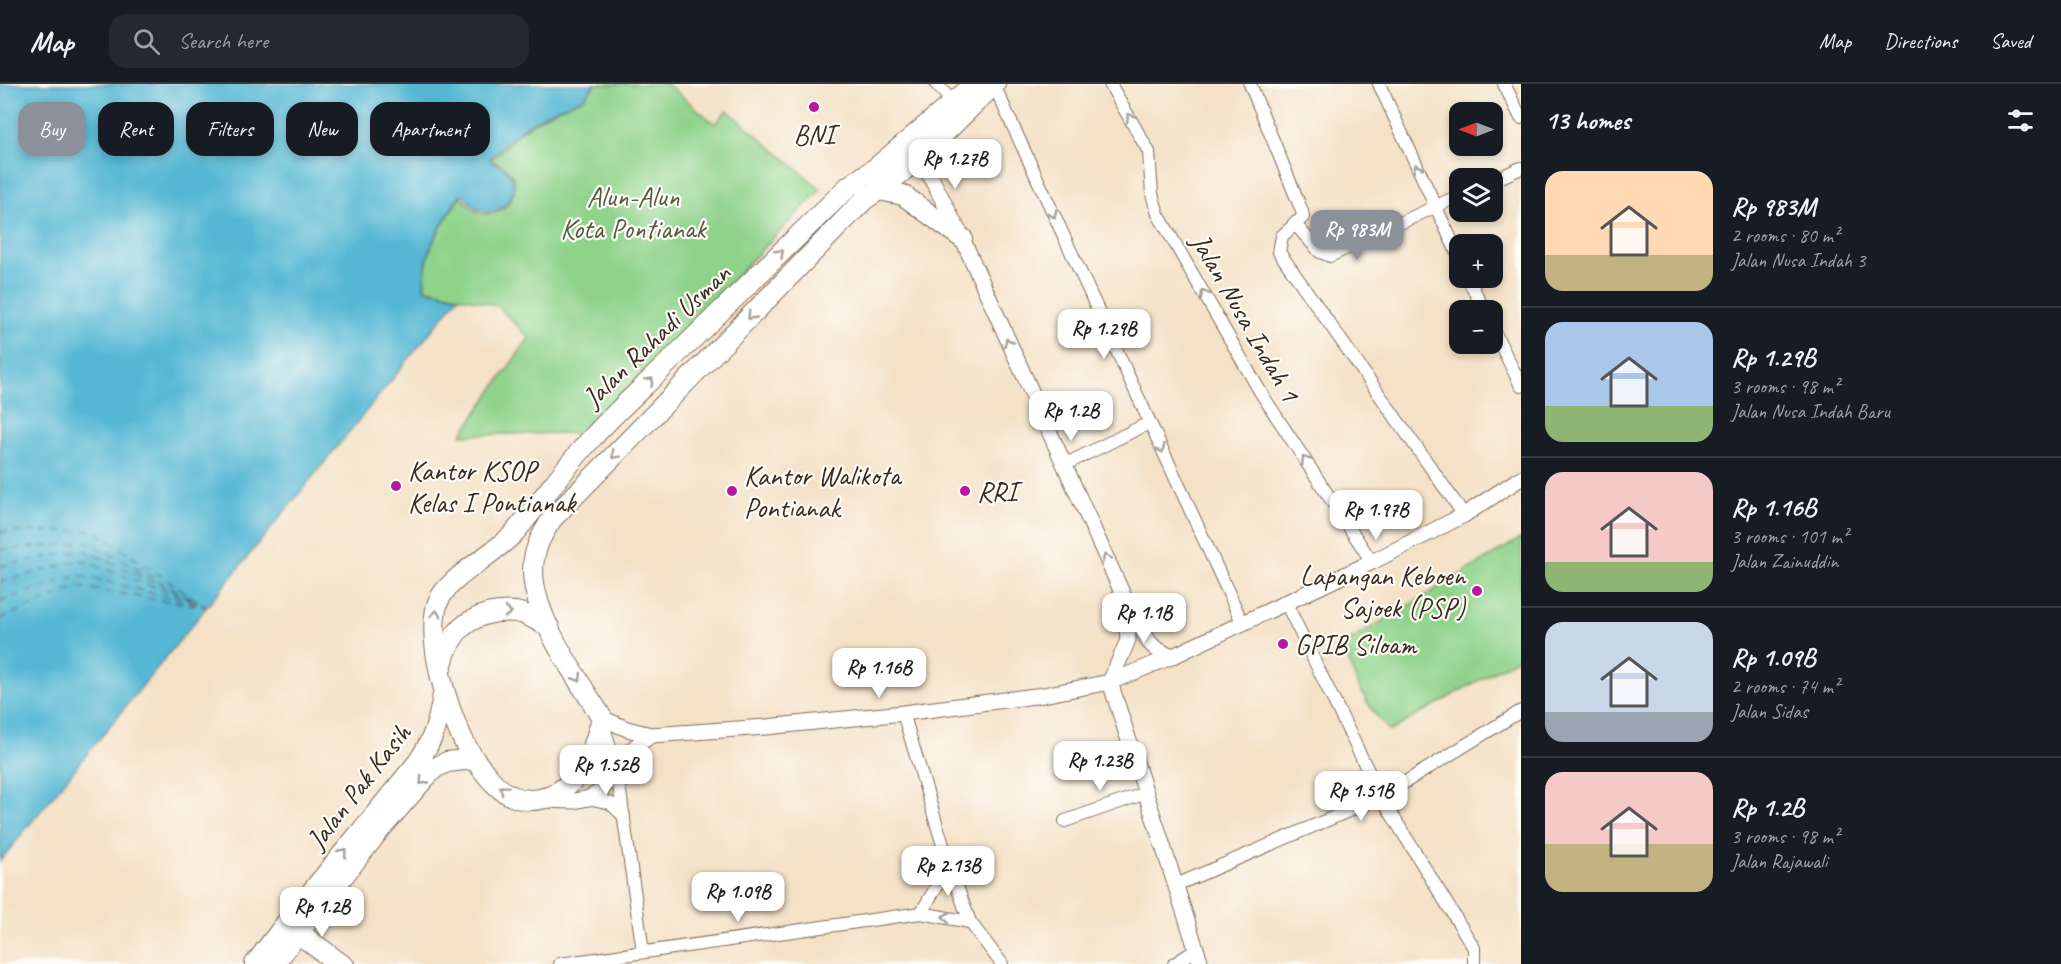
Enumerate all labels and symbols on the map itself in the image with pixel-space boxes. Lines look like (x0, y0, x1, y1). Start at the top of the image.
marker: BNI (807, 100, 821, 114)
north arrow (1449, 102, 1503, 156)
one-way arrow (1125, 113, 1137, 123)
place label: BNI (793, 117, 840, 152)
pin: Rp 1.27B (893, 139, 1017, 190)
one-way arrow (1412, 164, 1424, 175)
park label: Alun-Alun Kota Pontianak (561, 179, 707, 246)
one-way arrow (1046, 208, 1058, 219)
pin: Rp 983M (1302, 210, 1412, 261)
street label: Jalan Nusa Indah 1 (1182, 225, 1309, 409)
one-way arrow (773, 250, 784, 261)
street label: Jalan Rahadi Usman (574, 255, 739, 416)
one-way arrow (1200, 290, 1211, 300)
one-way arrow (747, 308, 758, 319)
pin: Rp 1.29B (1042, 309, 1166, 360)
one-way arrow (1003, 337, 1015, 348)
one-way arrow (643, 377, 654, 388)
pin: Rp 1.2B (1016, 391, 1126, 442)
one-way arrow (1154, 442, 1166, 453)
one-way arrow (611, 448, 622, 459)
place label: Kantor KSOP Kelas I Pontianak (408, 453, 577, 520)
one-way arrow (1301, 456, 1312, 467)
place label: Kantor Walikota Pontianak (744, 458, 903, 525)
place label: RRI (977, 474, 1023, 509)
marker: Kantor KSOP Kelas I Pontianak (389, 479, 403, 493)
marker: Kantor Walikota Pontianak (725, 484, 739, 498)
marker: RRI (958, 484, 972, 498)
pin: Rp 1.97B (1314, 490, 1438, 541)
one-way arrow (1101, 553, 1113, 564)
place label: Lapangan Keboen Sajoek (PSP) (1300, 558, 1467, 625)
marker: Lapangan Keboen Sajoek (PSP) (1470, 584, 1484, 598)
pin: Rp 1.1B (1089, 593, 1199, 644)
one-way arrow (504, 606, 513, 618)
one-way arrow (429, 609, 442, 618)
place label: GPIB Siloam (1295, 627, 1418, 662)
marker: GPIB Siloam (1276, 637, 1290, 651)
pin: Rp 1.16B (817, 648, 941, 699)
one-way arrow (571, 672, 582, 682)
street label: Jalan Pak Kasih (297, 716, 419, 858)
pin: Rp 1.23B (1038, 741, 1162, 792)
pin: Rp 1.52B (544, 745, 668, 796)
pin: Rp 1.51B (1299, 771, 1423, 822)
one-way arrow (419, 773, 430, 784)
one-way arrow (498, 786, 509, 797)
pin: Rp 2.13B (886, 846, 1010, 897)
one-way arrow (336, 848, 347, 859)
pin: Rp 1.09B (676, 872, 800, 923)
pin: Rp 1.2B (267, 887, 377, 938)
one-way arrow (941, 912, 950, 924)

